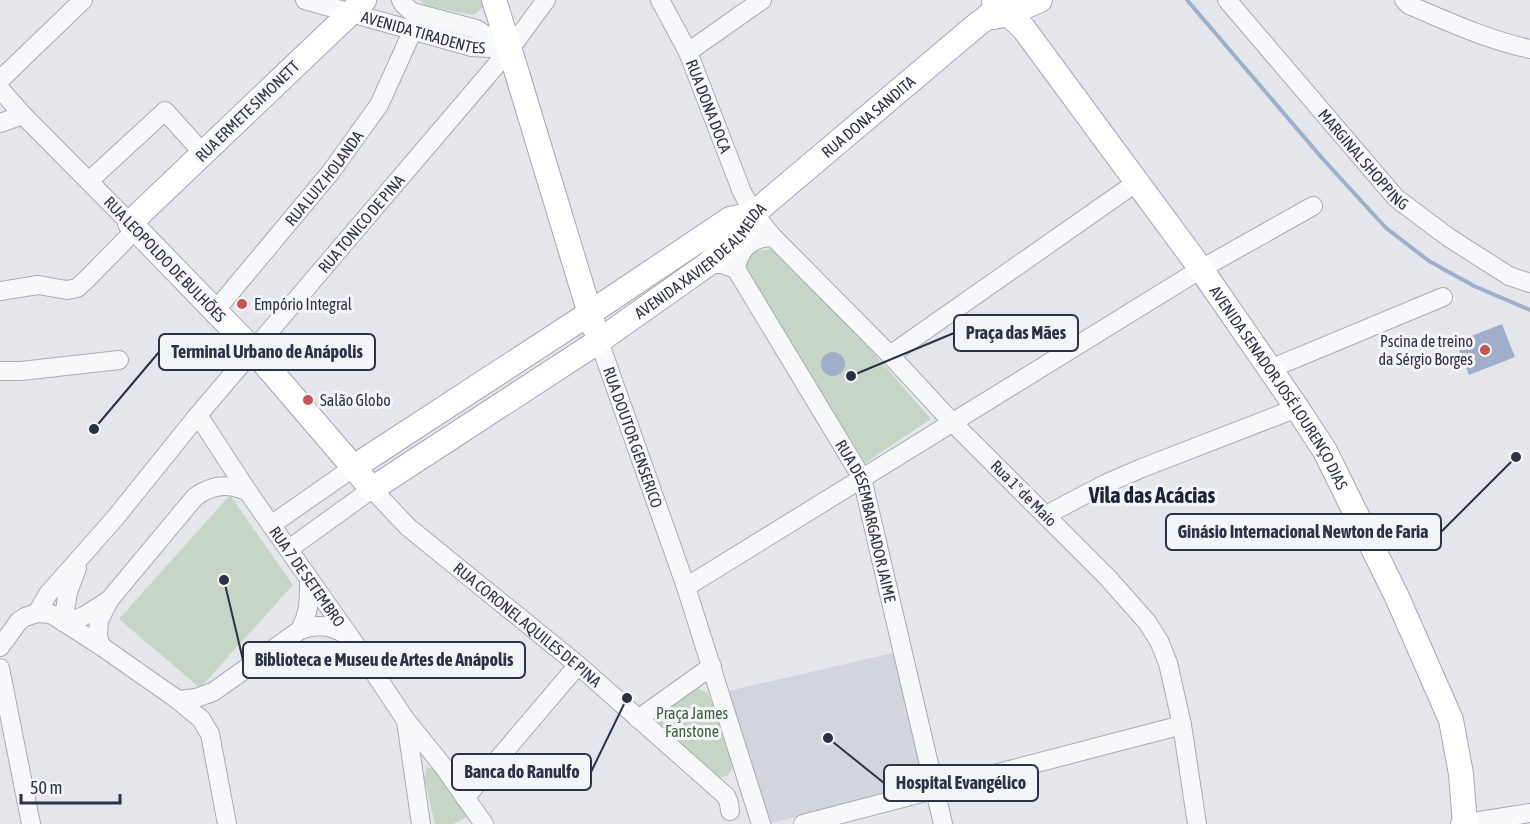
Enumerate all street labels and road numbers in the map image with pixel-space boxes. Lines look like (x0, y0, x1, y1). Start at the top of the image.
street label: AVENIDA TIRADENTES (360, 7, 486, 57)
street label: RUA ERMETE SIMONETT (191, 57, 303, 165)
street label: RUA DONA DOCA (683, 57, 735, 155)
street label: RUA DONA SANDITA (818, 72, 919, 161)
street label: MARGINAL SHOPPING (1315, 105, 1412, 213)
street label: RUA LUIZ HOLANDA (281, 127, 367, 229)
street label: RUA TONICO DE PINA (314, 171, 408, 276)
street label: RUA LEOPOLDO DE BULHÕES (101, 193, 230, 326)
street label: AVENIDA XAVIER DE ALMEIDA (631, 199, 769, 322)
street label: AVENIDA SENADOR JOSÉ LOURENÇO DIAS (1206, 282, 1352, 493)
street label: RUA DOUTOR GENSERICO (600, 364, 666, 510)
street label: RUA DESEMBARGADOR JAIME (832, 436, 900, 604)
street label: Rua 1º de Maio (987, 456, 1061, 530)
street label: RUA 7 DE SETEMBRO (266, 523, 349, 630)
street label: RUA CORONEL AQUILES DE PINA (450, 559, 605, 690)

